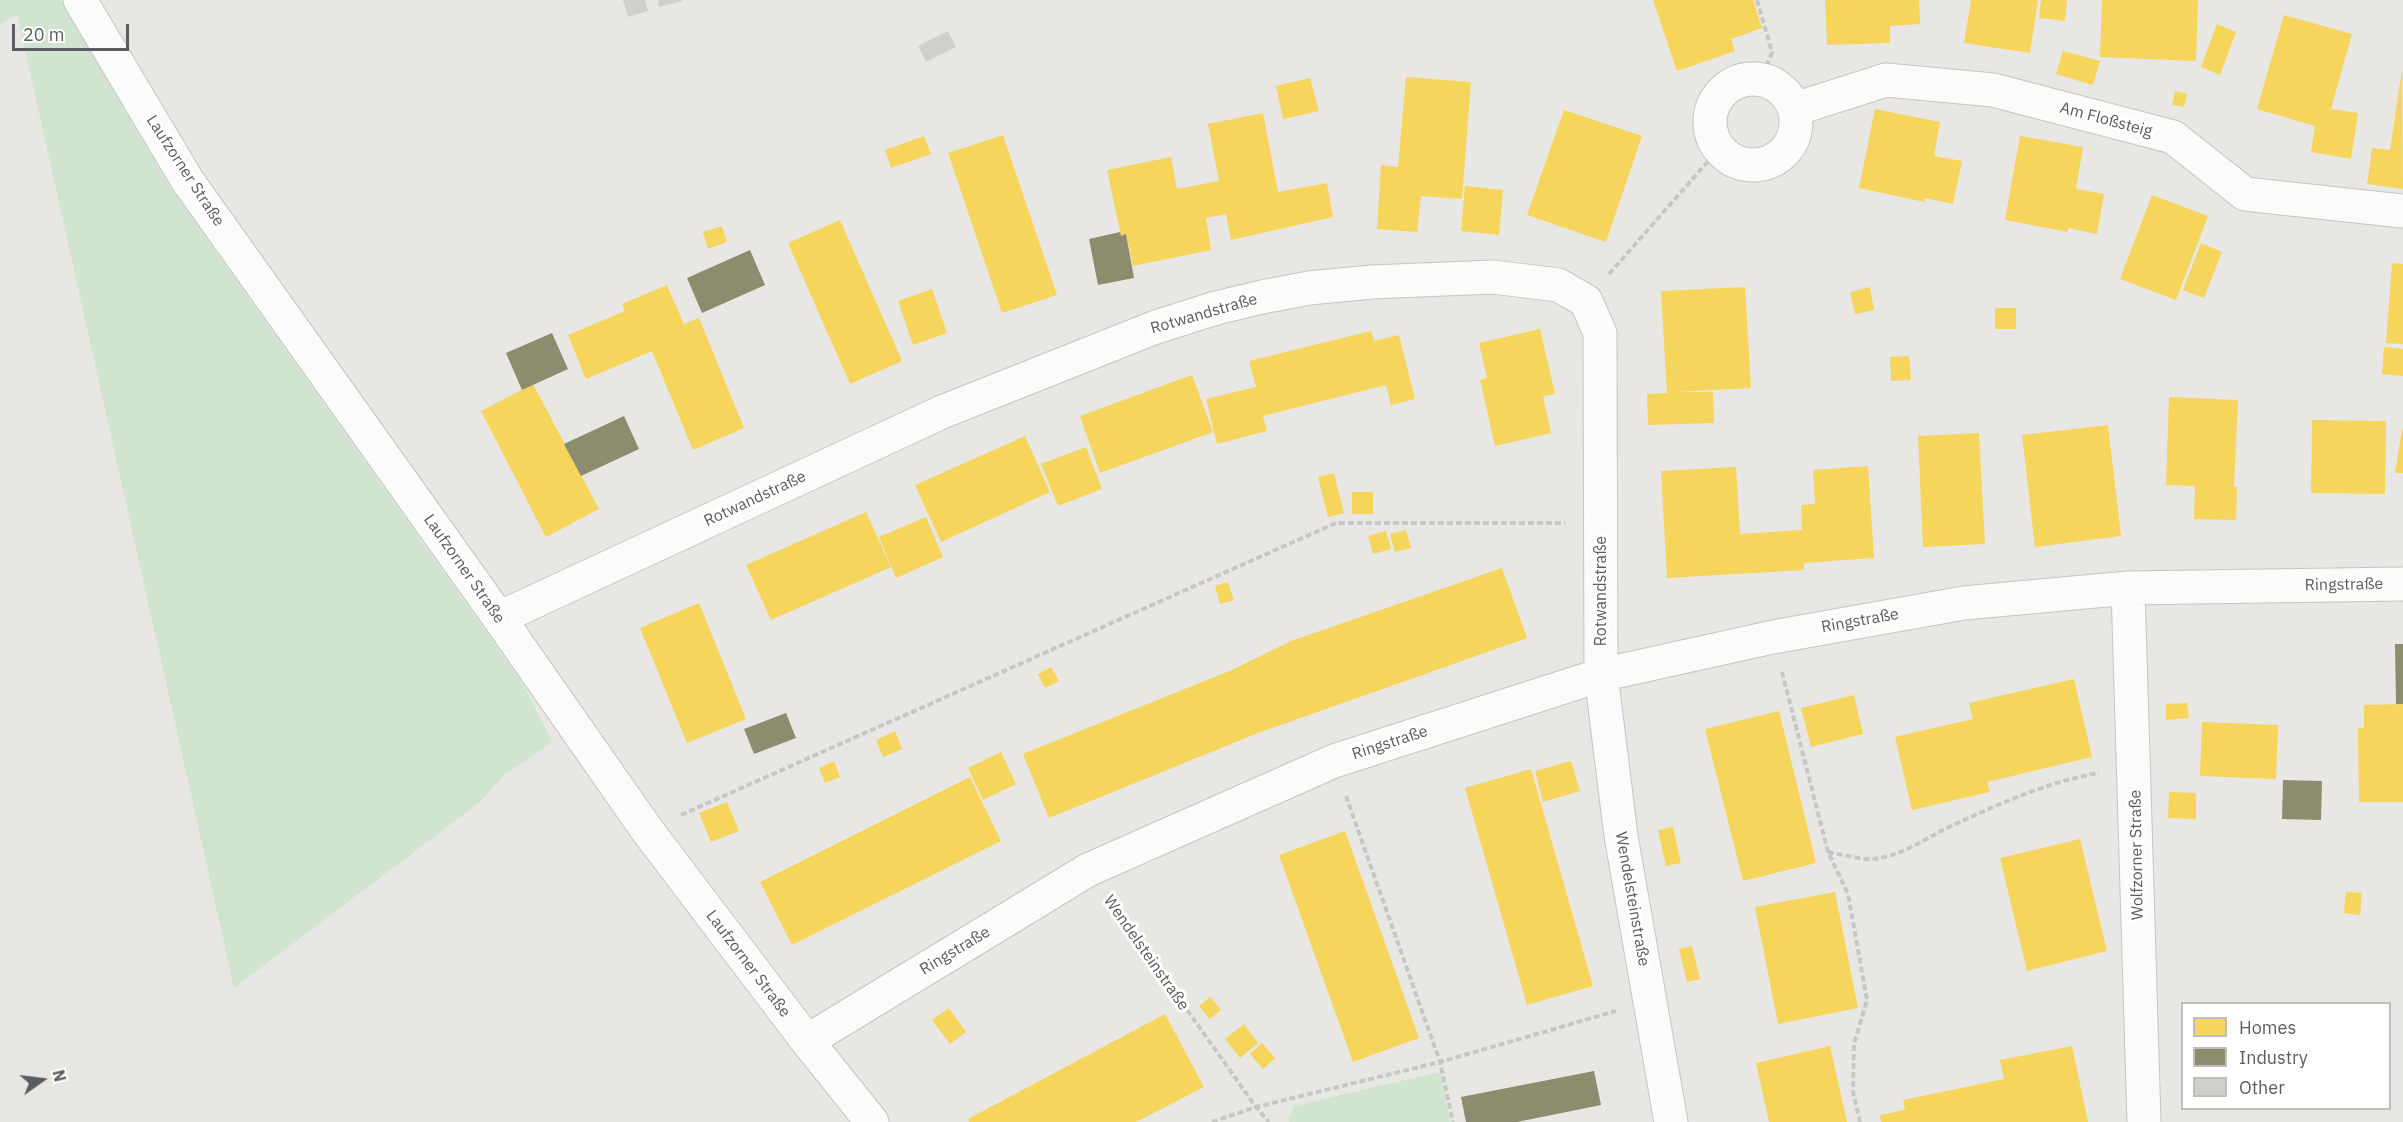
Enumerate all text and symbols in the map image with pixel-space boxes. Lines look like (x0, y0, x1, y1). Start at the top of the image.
scale bar (15, 12, 132, 50)
text: 20 m (23, 23, 65, 46)
street label: Am Floßsteig (2058, 98, 2154, 142)
street label: Laufzorner Straße (142, 112, 228, 230)
street label: Rotwandstraße (1148, 290, 1260, 338)
street label: Rotwandstraße (701, 467, 809, 531)
street label: Laufzorner Straße (419, 511, 509, 627)
street label: Rotwandstraße (1591, 536, 1611, 646)
street label: Ringstraße (2305, 575, 2383, 595)
street label: Ringstraße (1820, 605, 1900, 637)
street label: Ringstraße (1350, 722, 1430, 764)
street label: Wolfzorner Straße (2126, 790, 2148, 920)
street label: Wendelsteinstraße (1611, 830, 1653, 968)
street label: Wendelsteinstraße (1099, 892, 1193, 1014)
street label: Laufzorner Straße (702, 907, 794, 1021)
street label: Ringstraße (916, 923, 994, 979)
legend (2181, 1002, 2391, 1110)
text: Homes (2239, 1016, 2296, 1039)
text: Industry (2239, 1046, 2308, 1069)
north arrow (12, 1050, 72, 1110)
text: N (48, 1068, 71, 1084)
text: Other (2239, 1076, 2285, 1099)

